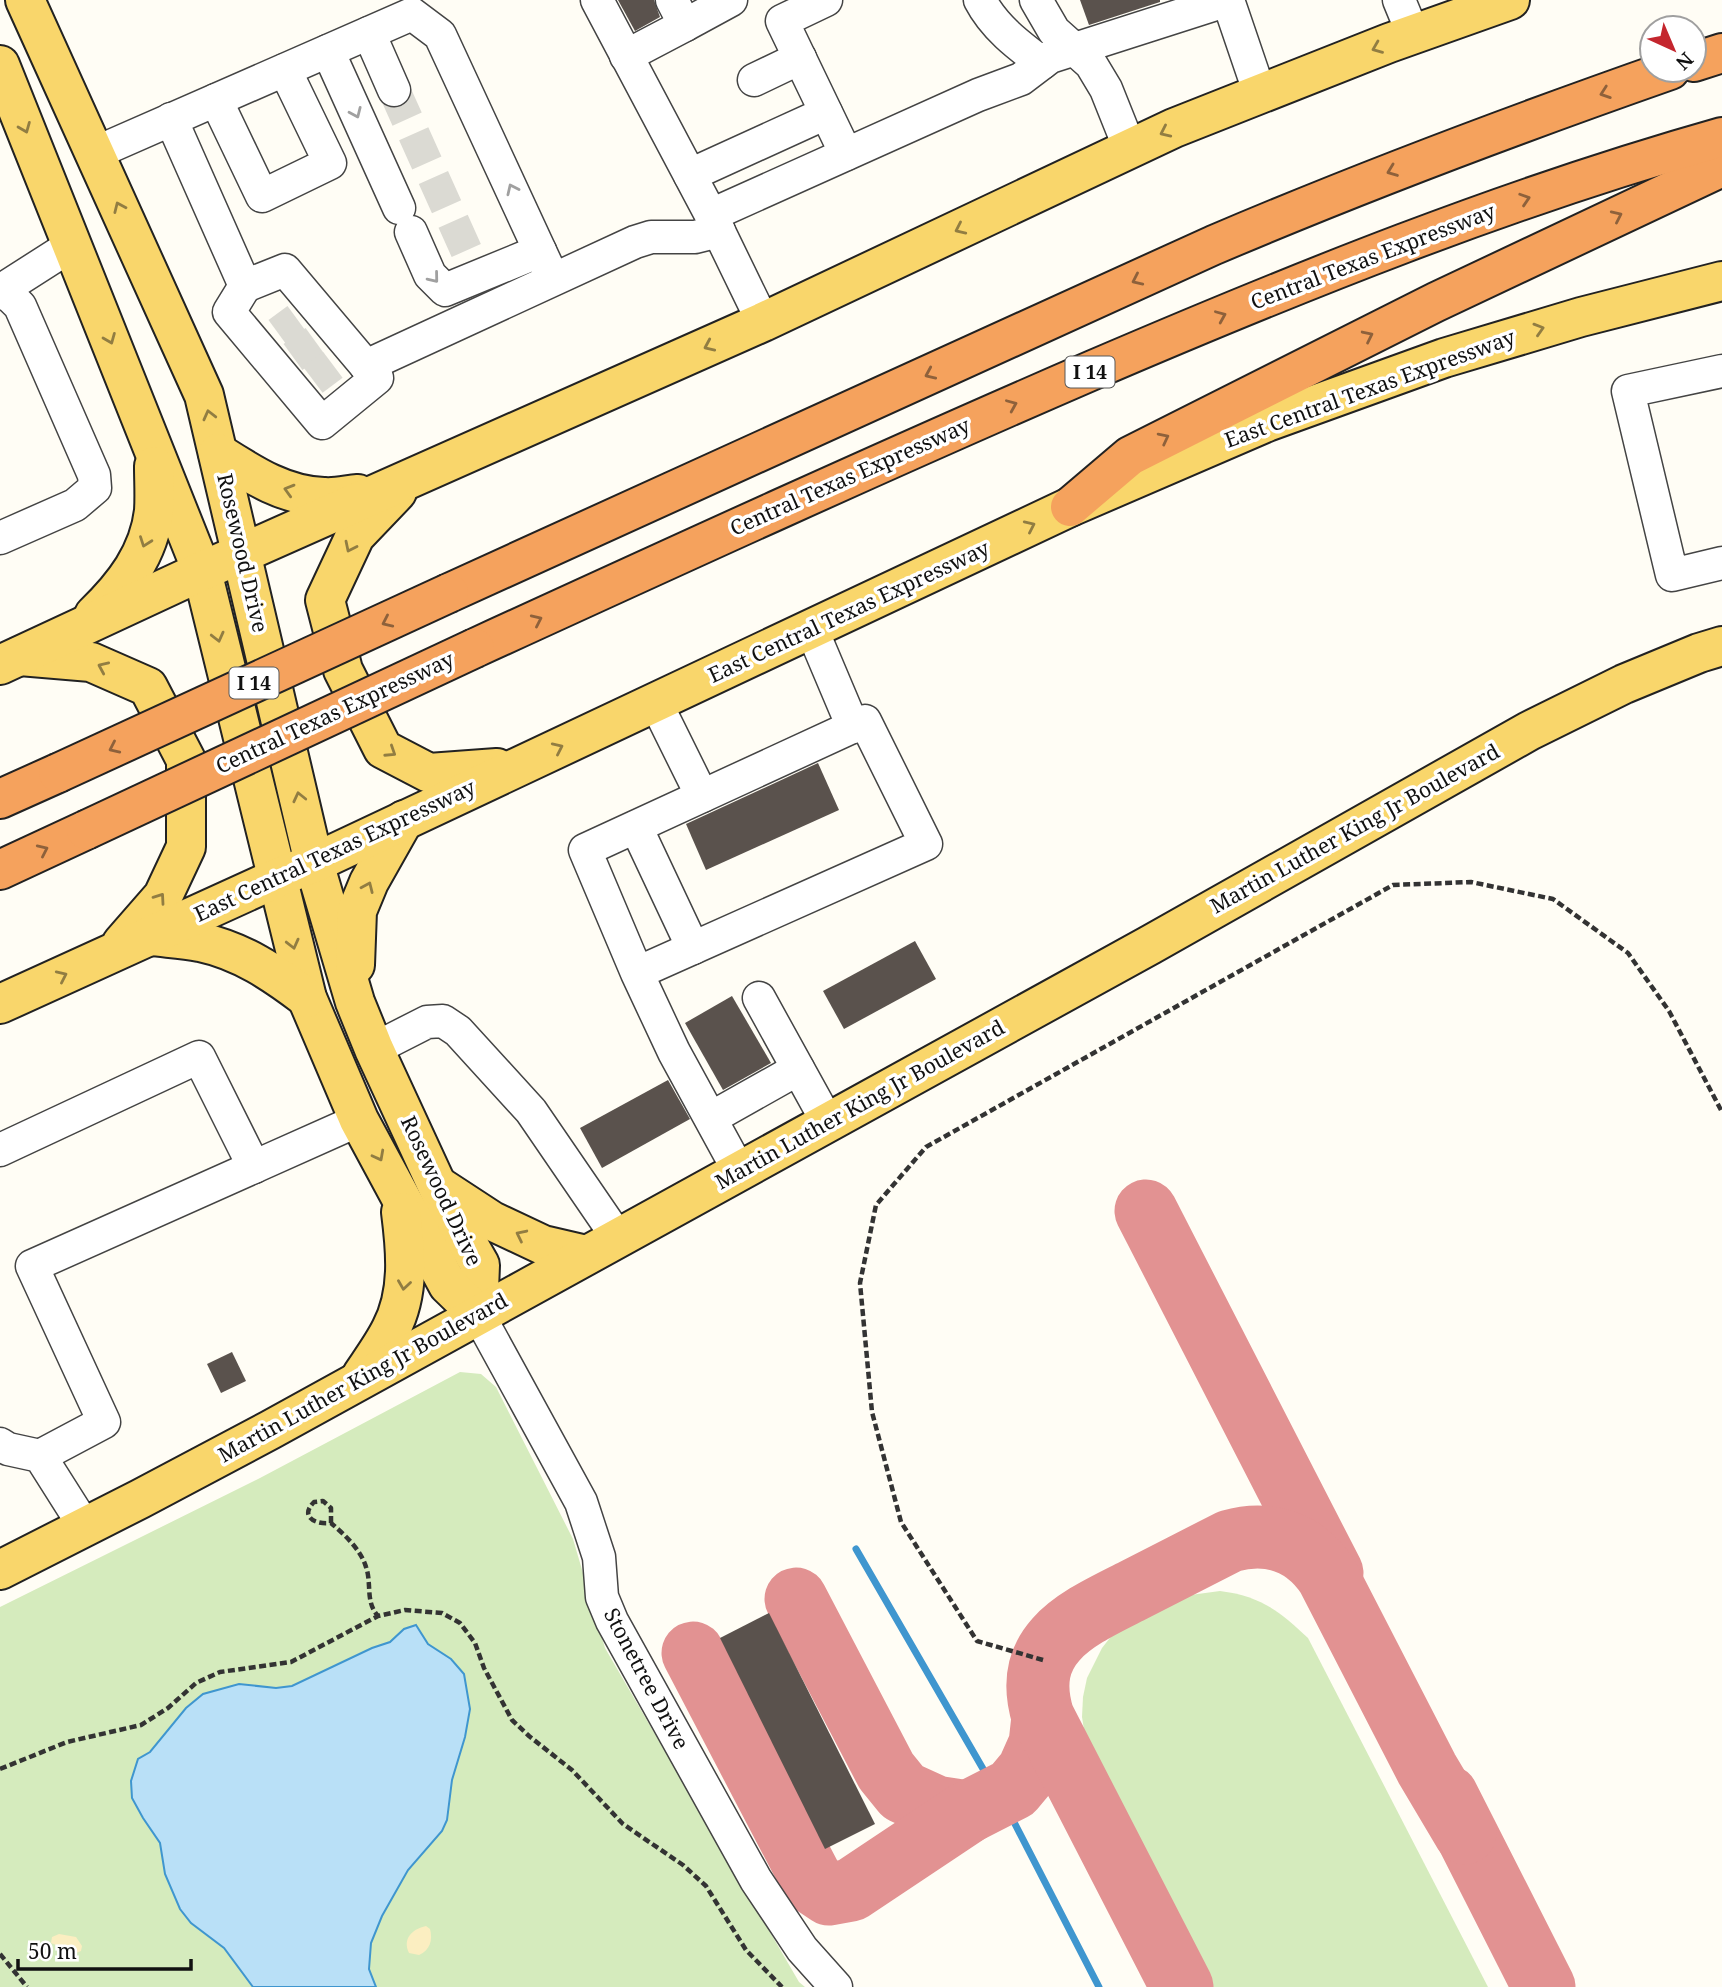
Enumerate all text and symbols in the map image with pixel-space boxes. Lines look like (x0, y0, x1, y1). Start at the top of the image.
north arrow (1638, 14, 1708, 84)
one-way arrow (1371, 39, 1383, 53)
text: N (1670, 47, 1699, 76)
one-way arrow (1600, 84, 1612, 98)
one-way arrow (348, 106, 362, 118)
one-way arrow (17, 121, 31, 133)
one-way arrow (1160, 124, 1172, 138)
one-way arrow (1386, 163, 1398, 177)
one-way arrow (506, 184, 520, 196)
one-way arrow (1519, 193, 1531, 208)
street label: Central Texas Expressway (1246, 196, 1499, 316)
one-way arrow (113, 202, 127, 214)
one-way arrow (1609, 210, 1622, 224)
one-way arrow (954, 221, 967, 235)
one-way arrow (426, 270, 439, 282)
one-way arrow (1132, 272, 1145, 286)
one-way arrow (1214, 310, 1226, 324)
street label: East Central Texas Expressway (1221, 322, 1519, 454)
one-way arrow (1532, 323, 1544, 338)
one-way arrow (1361, 331, 1373, 345)
one-way arrow (101, 333, 115, 345)
one-way arrow (704, 338, 716, 352)
road number: I 14 (1066, 356, 1114, 388)
one-way arrow (925, 366, 937, 380)
one-way arrow (1005, 399, 1017, 413)
one-way arrow (203, 409, 217, 421)
street label: Central Texas Expressway (725, 410, 974, 542)
one-way arrow (1157, 433, 1169, 447)
street label: Rosewood Drive (211, 470, 275, 635)
one-way arrow (283, 484, 295, 499)
one-way arrow (1023, 520, 1035, 534)
street label: East Central Texas Expressway (704, 533, 994, 689)
one-way arrow (139, 535, 153, 547)
one-way arrow (344, 540, 358, 552)
one-way arrow (382, 614, 394, 628)
one-way arrow (530, 614, 542, 628)
one-way arrow (210, 631, 225, 643)
street label: Central Texas Expressway (211, 644, 458, 780)
one-way arrow (97, 661, 110, 675)
road number: I 14 (230, 668, 278, 698)
street label: Martin Luther King Jr Boulevard (1205, 737, 1504, 920)
one-way arrow (109, 740, 121, 754)
one-way arrow (383, 743, 396, 756)
one-way arrow (551, 743, 563, 757)
street label: East Central Texas Expressway (190, 772, 480, 928)
one-way arrow (292, 791, 307, 803)
one-way arrow (36, 844, 48, 858)
one-way arrow (360, 882, 374, 894)
one-way arrow (152, 893, 164, 906)
one-way arrow (285, 938, 299, 950)
one-way arrow (55, 970, 67, 984)
street label: Martin Luther King Jr Boulevard (710, 1013, 1009, 1196)
street label: Rosewood Drive (395, 1111, 489, 1270)
one-way arrow (371, 1149, 384, 1162)
one-way arrow (516, 1229, 528, 1243)
one-way arrow (396, 1279, 411, 1291)
street label: Martin Luther King Jr Boulevard (213, 1286, 512, 1469)
street label: Stonetree Drive (598, 1603, 696, 1754)
scale bar (18, 1927, 191, 1971)
text: 50 m (28, 1937, 77, 1965)

